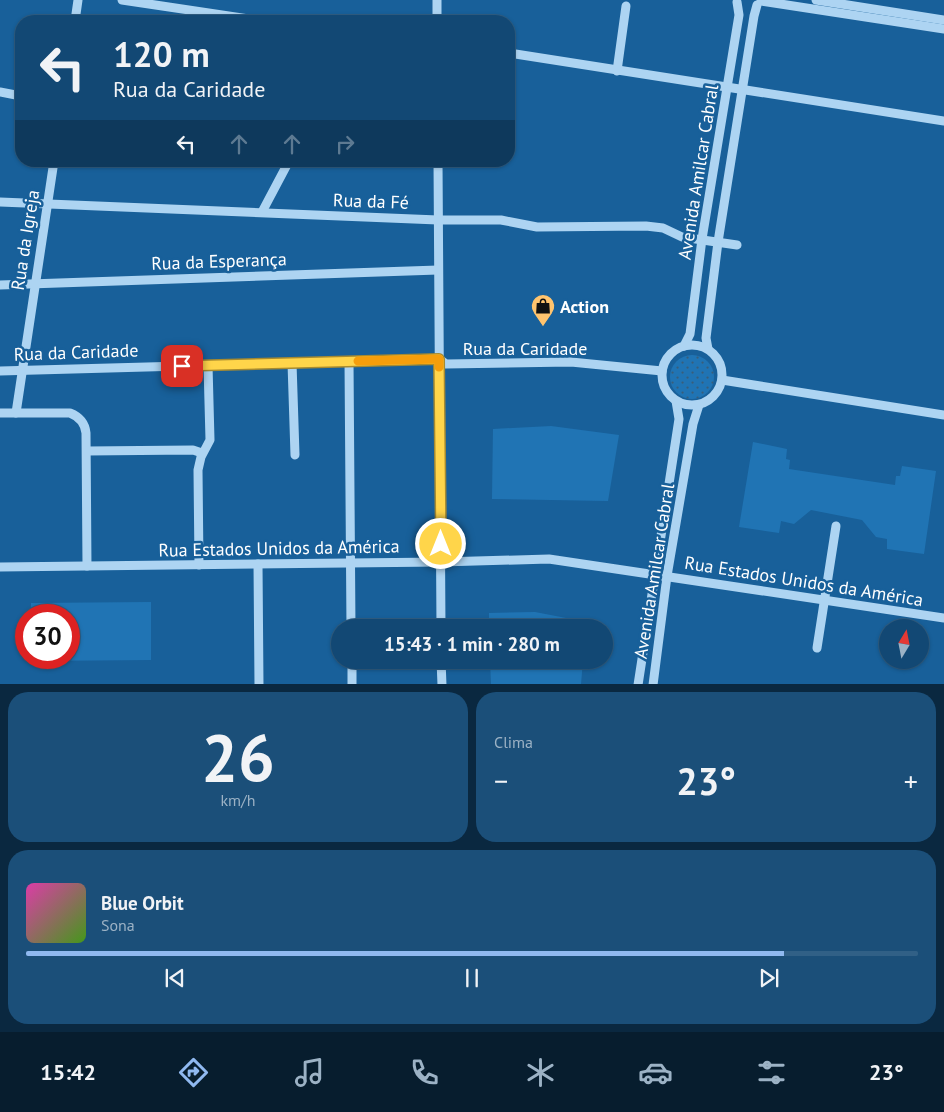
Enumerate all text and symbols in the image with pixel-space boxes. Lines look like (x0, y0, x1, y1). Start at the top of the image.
text: 120 m (113, 31, 210, 77)
icon: left (30, 35, 95, 100)
text: Rua da Caridade (113, 75, 265, 103)
street label: Avenida Amilcar Cabral (673, 82, 723, 261)
icon: left (172, 130, 200, 158)
icon: ahead (225, 130, 253, 158)
icon: ahead (278, 130, 306, 158)
icon: right (331, 130, 359, 158)
street label: Rua da Igreja (6, 188, 44, 292)
street label: Rua da Fé (333, 188, 409, 214)
street label: Rua da Esperança (151, 247, 287, 275)
shop icon: Action (530, 293, 556, 327)
place label: Action (560, 295, 609, 318)
street label: Rua da Caridade (463, 337, 587, 360)
street label: Rua da Caridade (13, 338, 139, 366)
pin (161, 345, 203, 387)
icon: arrive (168, 352, 196, 380)
street label: Avenida Amilcar Cabral (629, 481, 679, 660)
position arrow (414, 517, 466, 569)
street label: Rua Estados Unidos da América (158, 534, 400, 562)
street label: Rua Estados Unidos da América (683, 551, 925, 611)
speed limit sign: 30 (15, 604, 80, 669)
north arrow (879, 619, 929, 669)
map controls (879, 619, 929, 669)
text: 15:43 · 1 min · 280 m (384, 632, 560, 656)
text: 26 (201, 715, 275, 799)
text: Clima (494, 732, 533, 752)
text: 23° (676, 756, 736, 805)
text: − (494, 762, 508, 799)
text: + (904, 762, 918, 799)
text: km/h (220, 790, 256, 810)
text: Blue Orbit (101, 891, 184, 915)
text: Sona (101, 915, 135, 935)
icon: previous (161, 964, 189, 992)
icon: pause (458, 964, 486, 992)
icon: next (755, 964, 783, 992)
icon: directions (176, 1055, 211, 1090)
icon: music (292, 1055, 327, 1090)
icon: phone (407, 1055, 442, 1090)
icon: climate (523, 1055, 558, 1090)
icon: car (638, 1055, 673, 1090)
icon: filters (754, 1055, 789, 1090)
text: 15:42 (40, 1058, 96, 1086)
text: 23° (869, 1058, 904, 1086)

